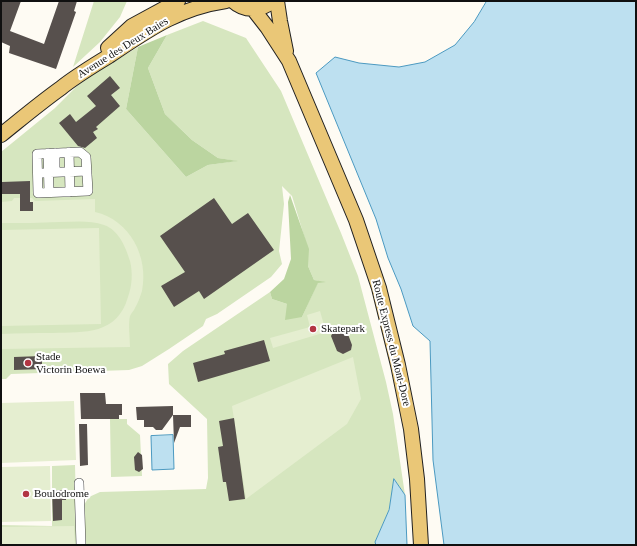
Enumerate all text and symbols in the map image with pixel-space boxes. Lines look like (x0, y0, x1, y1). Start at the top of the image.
street label: Avenue des Deux Baies (75, 15, 171, 81)
street label: Route Express du Mont-Dore (369, 278, 413, 408)
place label: Skatepark (321, 322, 365, 336)
marker: Skatepark (308, 324, 318, 334)
place label: Stade Victorin Boewa (36, 350, 105, 376)
marker: Stade Victorin Boewa (23, 358, 33, 368)
place label: Boulodrome (34, 487, 89, 501)
marker: Boulodrome (21, 489, 31, 499)

